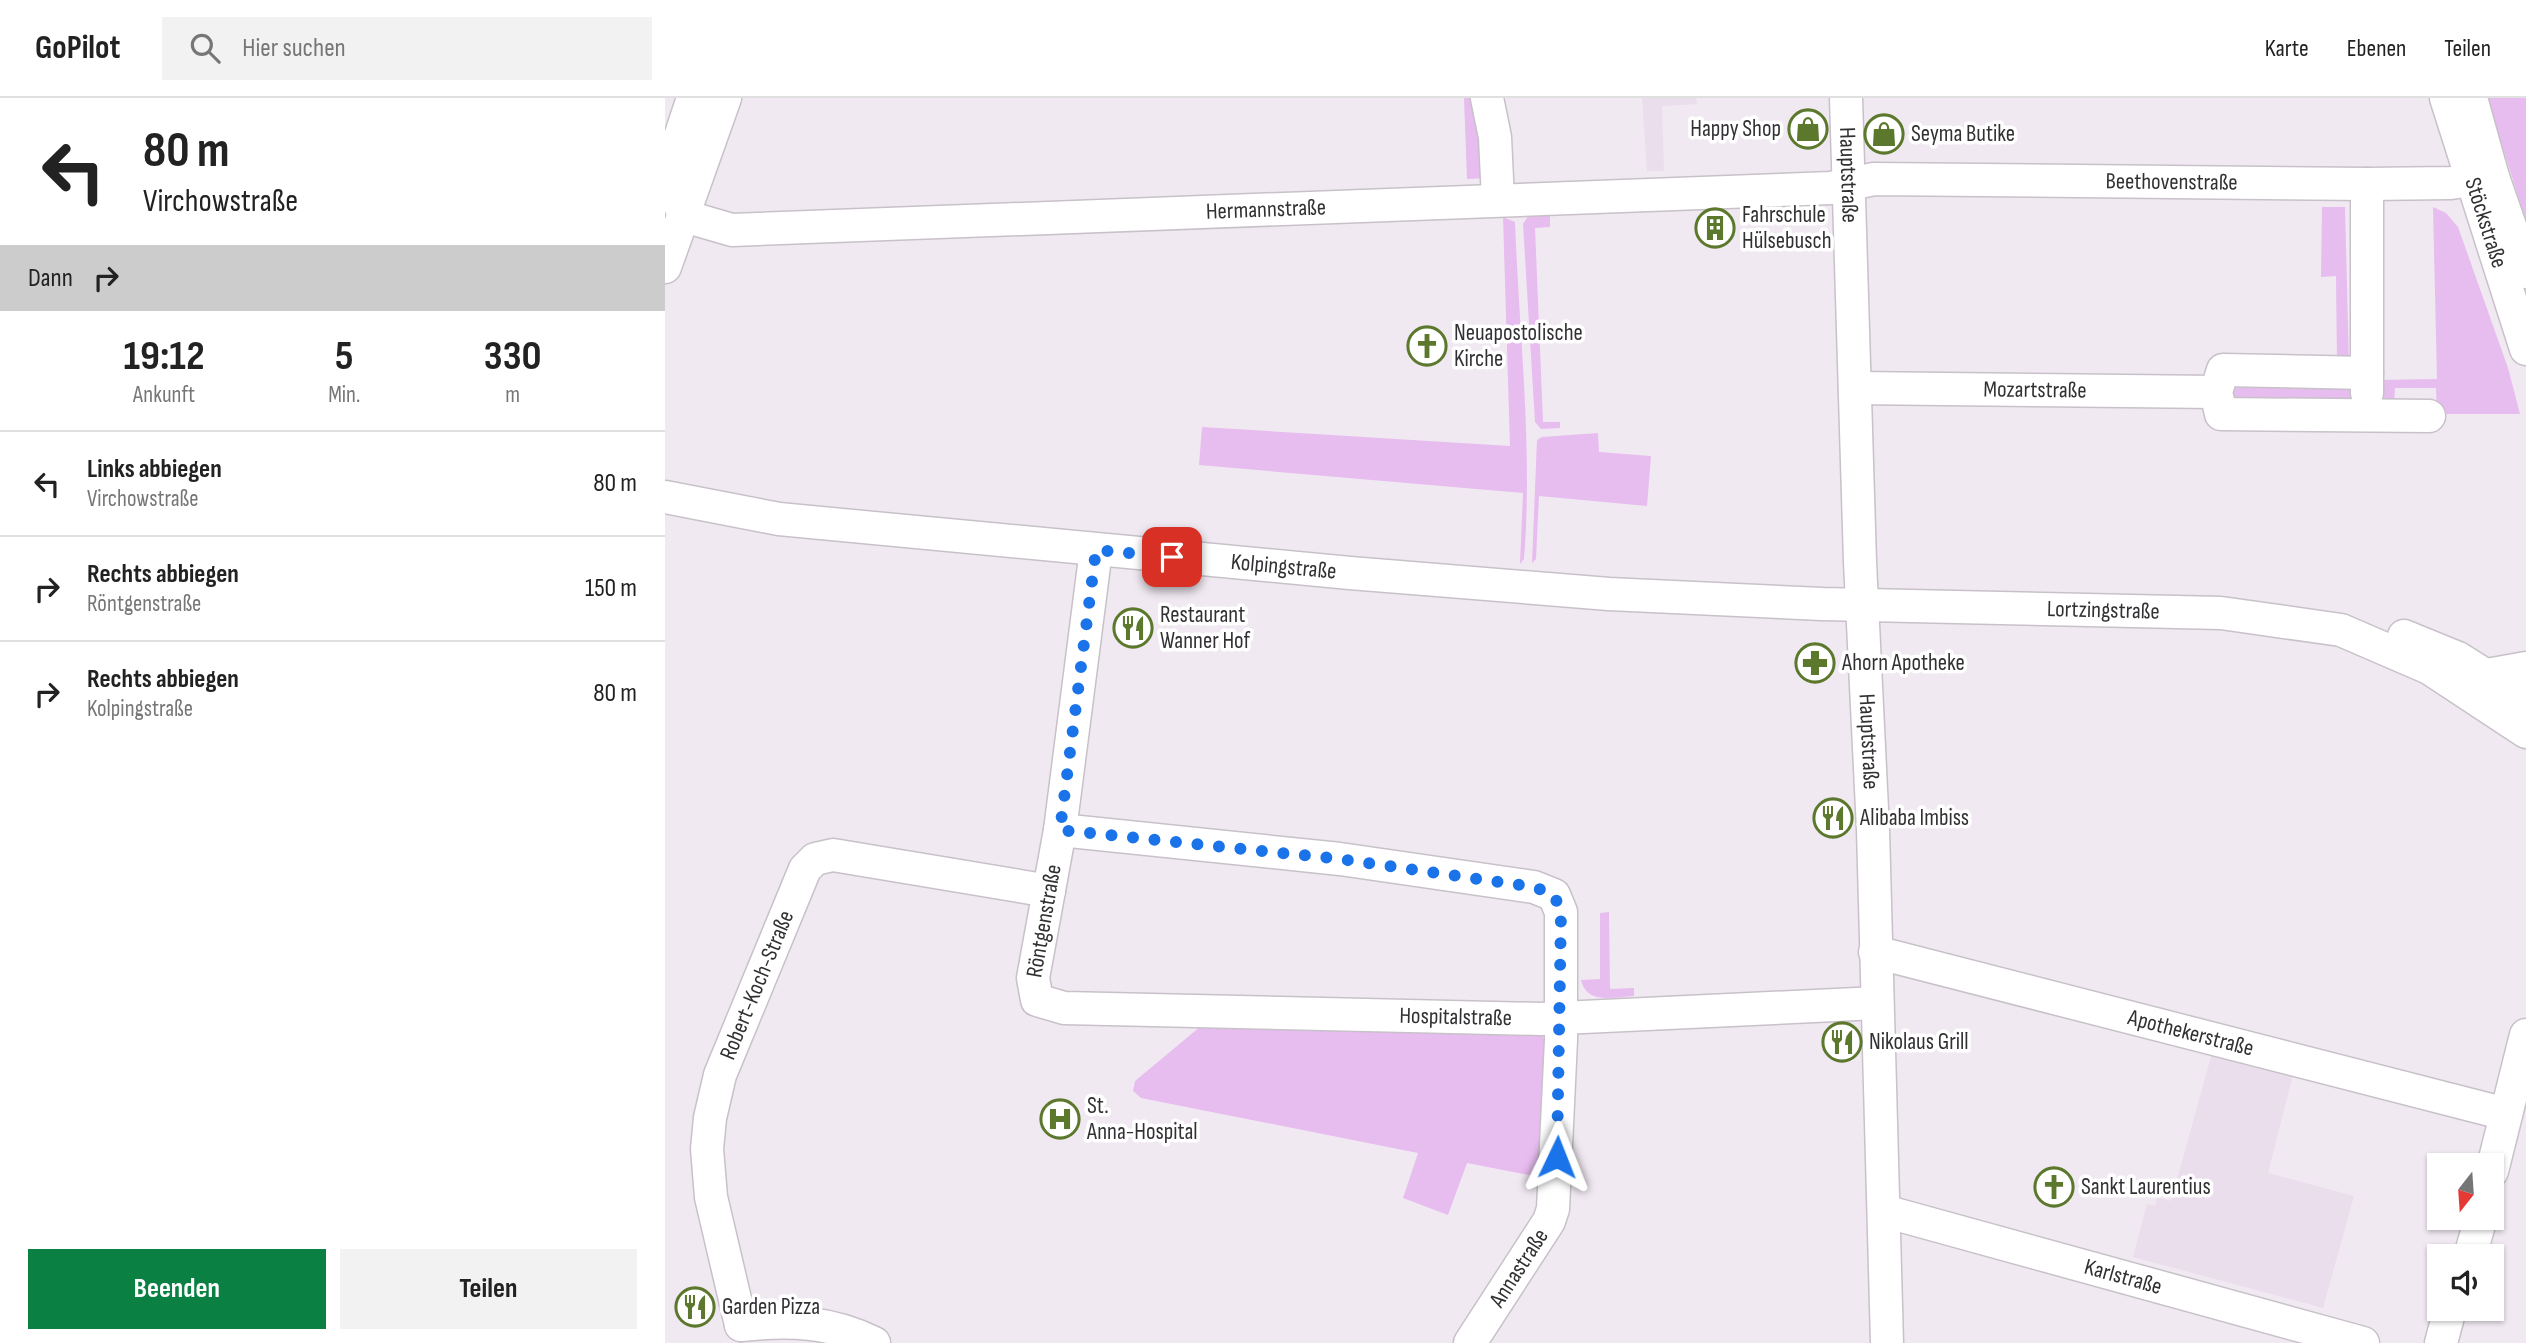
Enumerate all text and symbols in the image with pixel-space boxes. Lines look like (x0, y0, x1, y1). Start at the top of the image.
search box (162, 17, 652, 80)
text: GoPilot (35, 28, 120, 68)
icon: search (186, 29, 224, 67)
text: Hier suchen (242, 33, 346, 64)
text: Karte (2265, 34, 2309, 63)
text: Ebenen (2347, 34, 2406, 63)
text: Teilen (2444, 34, 2491, 63)
shop icon: Happy Shop (1787, 108, 1829, 150)
shop icon: Seyma Butike (1863, 113, 1905, 155)
place label: Happy Shop (1690, 115, 1781, 143)
place label: Seyma Butike (1911, 120, 2015, 148)
text: 80 m (143, 122, 230, 181)
icon: left (28, 126, 119, 217)
street label: Hauptstraße (1833, 127, 1864, 223)
street label: Beethovenstraße (2105, 167, 2238, 197)
street label: Stöckstraße (2458, 174, 2513, 271)
text: Virchowstraße (143, 182, 298, 221)
street label: Hermannstraße (1205, 193, 1327, 226)
place label: Fahrschule Hülsebusch (1742, 201, 1832, 255)
building icon: Fahrschule Hülsebusch (1694, 207, 1736, 249)
icon: right (87, 259, 125, 297)
text: Dann (28, 263, 73, 294)
place label: Neuapostolische Kirche (1454, 319, 1583, 373)
church icon: Neuapostolische Kirche (1406, 325, 1448, 367)
text: 19:12 (124, 331, 205, 382)
text: 5 (335, 331, 353, 382)
text: 330 (484, 331, 541, 382)
street label: Mozartstraße (1983, 375, 2087, 405)
text: Ankunft (133, 381, 195, 409)
text: Min. (328, 381, 360, 409)
text: m (505, 381, 520, 409)
text: Links abbiegen (87, 454, 222, 485)
icon: left (28, 465, 66, 503)
text: 80 m (593, 468, 637, 499)
text: Virchowstraße (87, 485, 199, 513)
pin (1142, 527, 1202, 587)
icon: arrive (1153, 538, 1191, 576)
street label: Kolpingstraße (1230, 548, 1338, 586)
text: Rechts abbiegen (87, 559, 239, 590)
icon: right (28, 570, 66, 608)
text: 150 m (585, 573, 637, 604)
text: Röntgenstraße (87, 590, 201, 618)
street label: Lortzingstraße (2047, 595, 2160, 626)
place label: Restaurant Wanner Hof (1160, 601, 1251, 655)
restaurant icon: Restaurant Wanner Hof (1112, 607, 1154, 649)
pharmacy icon: Ahorn Apotheke (1794, 642, 1836, 684)
place label: Ahorn Apotheke (1841, 649, 1965, 677)
text: Rechts abbiegen (87, 664, 239, 695)
icon: right (28, 675, 66, 713)
text: 80 m (593, 678, 637, 709)
street label: Hauptstraße (1852, 693, 1885, 790)
text: Kolpingstraße (87, 695, 193, 723)
restaurant icon: Alibaba Imbiss (1812, 797, 1854, 839)
place label: Alibaba Imbiss (1859, 804, 1969, 832)
street label: Röntgenstraße (1020, 862, 1068, 980)
street label: Robert-Koch-Straße (714, 907, 800, 1064)
street label: Hospitalstraße (1399, 1002, 1512, 1032)
street label: Apothekerstraße (2124, 1003, 2257, 1063)
restaurant icon: Nikolaus Grill (1821, 1021, 1863, 1063)
place label: Nikolaus Grill (1869, 1028, 1969, 1056)
place label: St. Anna-Hospital (1086, 1092, 1198, 1146)
hospital icon: St. Anna-Hospital (1039, 1098, 1081, 1140)
position arrow (1520, 1120, 1594, 1194)
north arrow (2427, 1153, 2504, 1230)
map controls (2427, 1153, 2504, 1321)
church icon: Sankt Laurentius (2033, 1166, 2075, 1208)
place label: Sankt Laurentius (2081, 1173, 2211, 1201)
street label: Annastraße (1483, 1223, 1555, 1313)
button: sound (2427, 1244, 2504, 1321)
button: Beenden (28, 1249, 326, 1329)
button: Teilen (340, 1249, 637, 1329)
street label: Karlstraße (2081, 1253, 2165, 1301)
restaurant icon: Garden Pizza (674, 1286, 716, 1328)
place label: Garden Pizza (722, 1293, 820, 1321)

